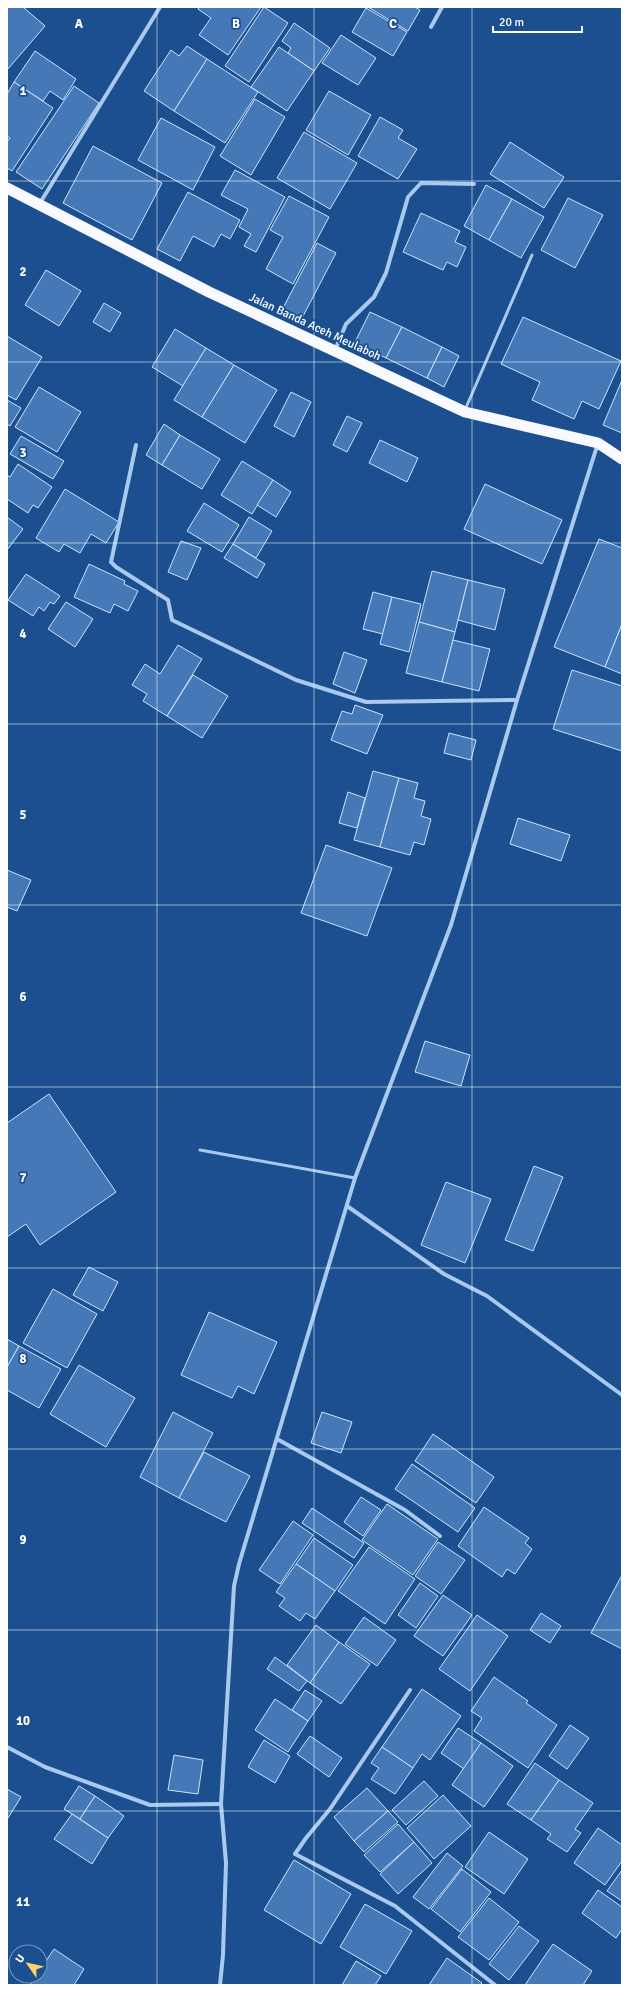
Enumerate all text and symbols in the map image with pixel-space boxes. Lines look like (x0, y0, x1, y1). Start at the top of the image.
scale bar (493, 8, 582, 34)
text: 20 m (499, 15, 524, 30)
text: A (75, 16, 84, 32)
text: B (232, 16, 240, 32)
text: C (389, 16, 397, 32)
text: 1 (19, 83, 27, 99)
text: 2 (19, 264, 27, 280)
street label: Jalan Banda Aceh Meulaboh (247, 290, 383, 364)
text: 3 (19, 445, 27, 461)
text: 4 (19, 626, 27, 642)
text: 5 (19, 807, 27, 823)
text: 6 (19, 989, 27, 1005)
text: 7 (19, 1170, 27, 1186)
text: 8 (19, 1351, 27, 1367)
text: 9 (19, 1532, 27, 1548)
text: 10 (16, 1713, 30, 1729)
text: 11 (16, 1894, 30, 1910)
north arrow (8, 1944, 48, 1984)
text: U (13, 1952, 28, 1965)

